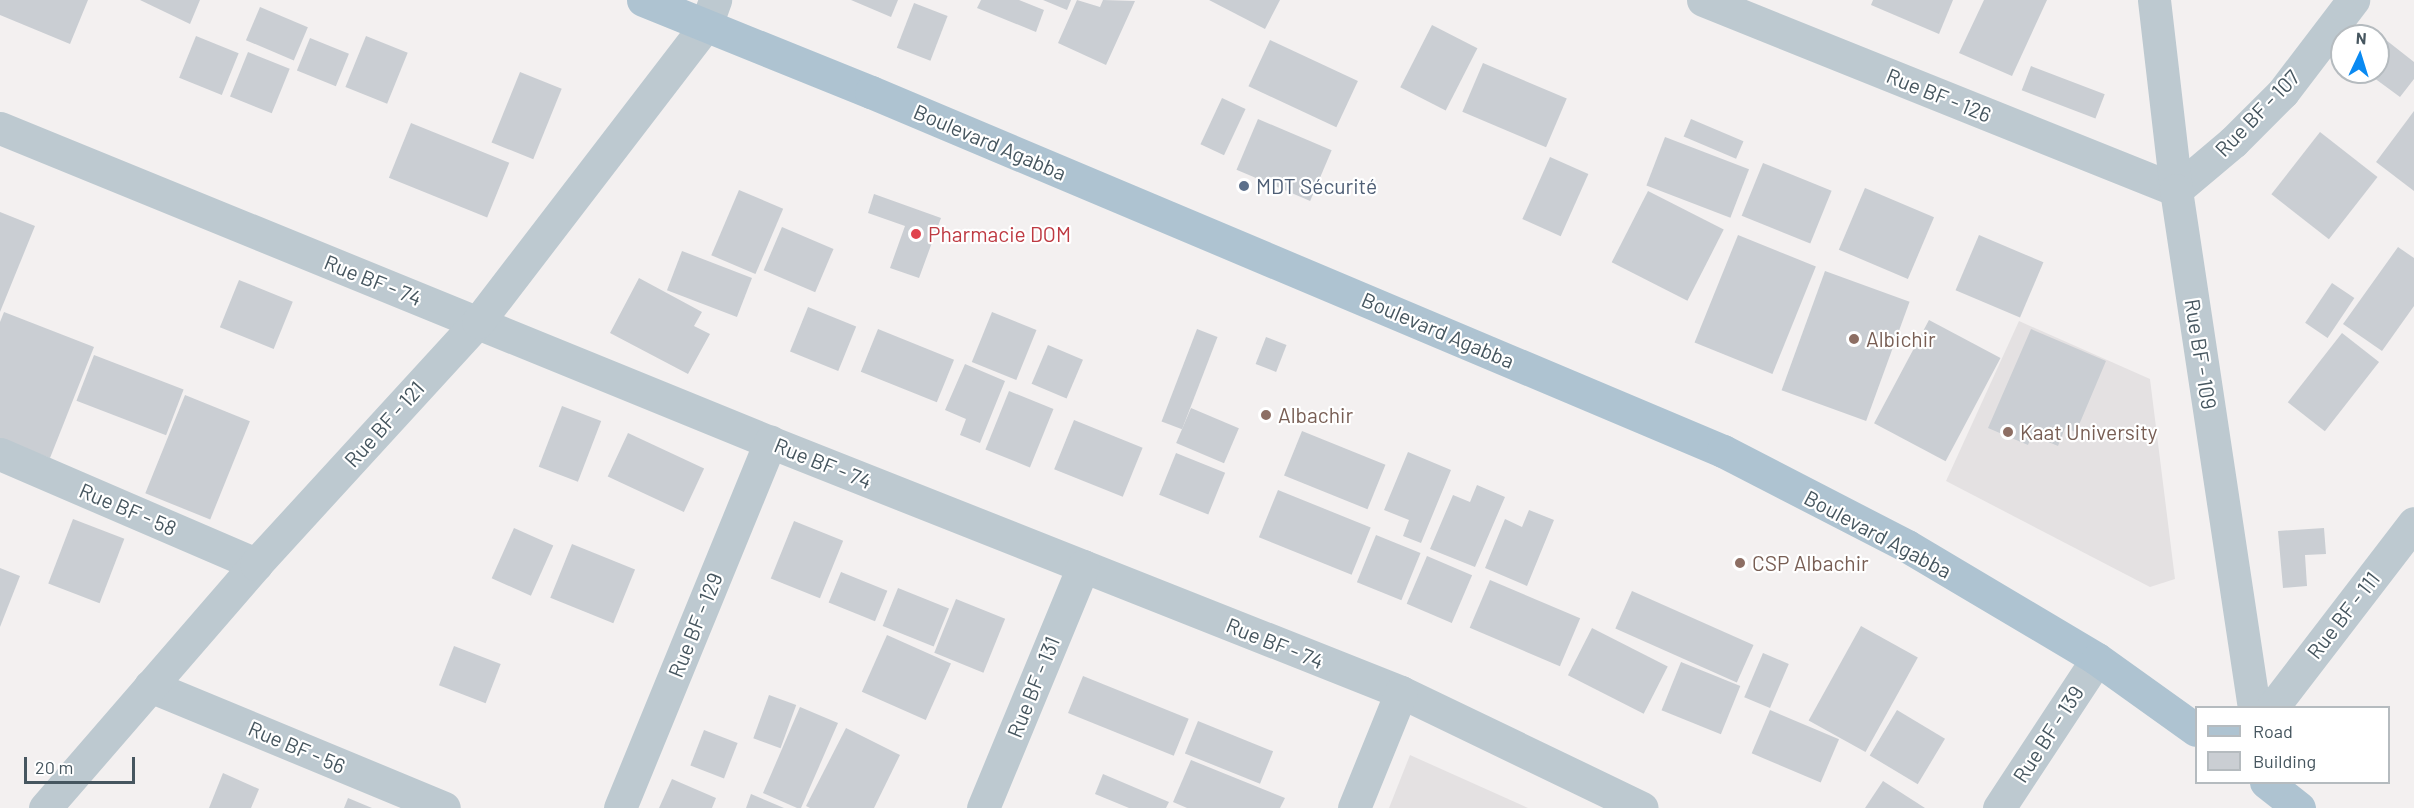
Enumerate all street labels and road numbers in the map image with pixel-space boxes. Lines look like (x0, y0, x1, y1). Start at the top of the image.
street label: Rue BF - 126 (1883, 63, 1995, 127)
street label: Rue BF - 107 (2210, 65, 2304, 161)
street label: Boulevard Agabba (910, 99, 1070, 185)
street label: Rue BF - 74 (321, 249, 425, 311)
street label: Boulevard Agabba (1358, 287, 1518, 373)
street label: Rue BF - 109 (2180, 297, 2222, 411)
street label: Rue BF - 121 (339, 376, 429, 472)
street label: Rue BF - 74 (771, 432, 875, 494)
street label: Rue BF - 58 (76, 477, 180, 541)
street label: Boulevard Agabba (1800, 485, 1956, 583)
street label: Rue BF - 111 (2301, 566, 2385, 664)
street label: Rue BF - 129 (663, 569, 727, 681)
street label: Rue BF - 74 (1223, 612, 1327, 674)
street label: Rue BF - 131 (1001, 633, 1065, 741)
street label: Rue BF - 139 (2007, 681, 2089, 787)
street label: Rue BF - 56 (245, 715, 349, 779)

